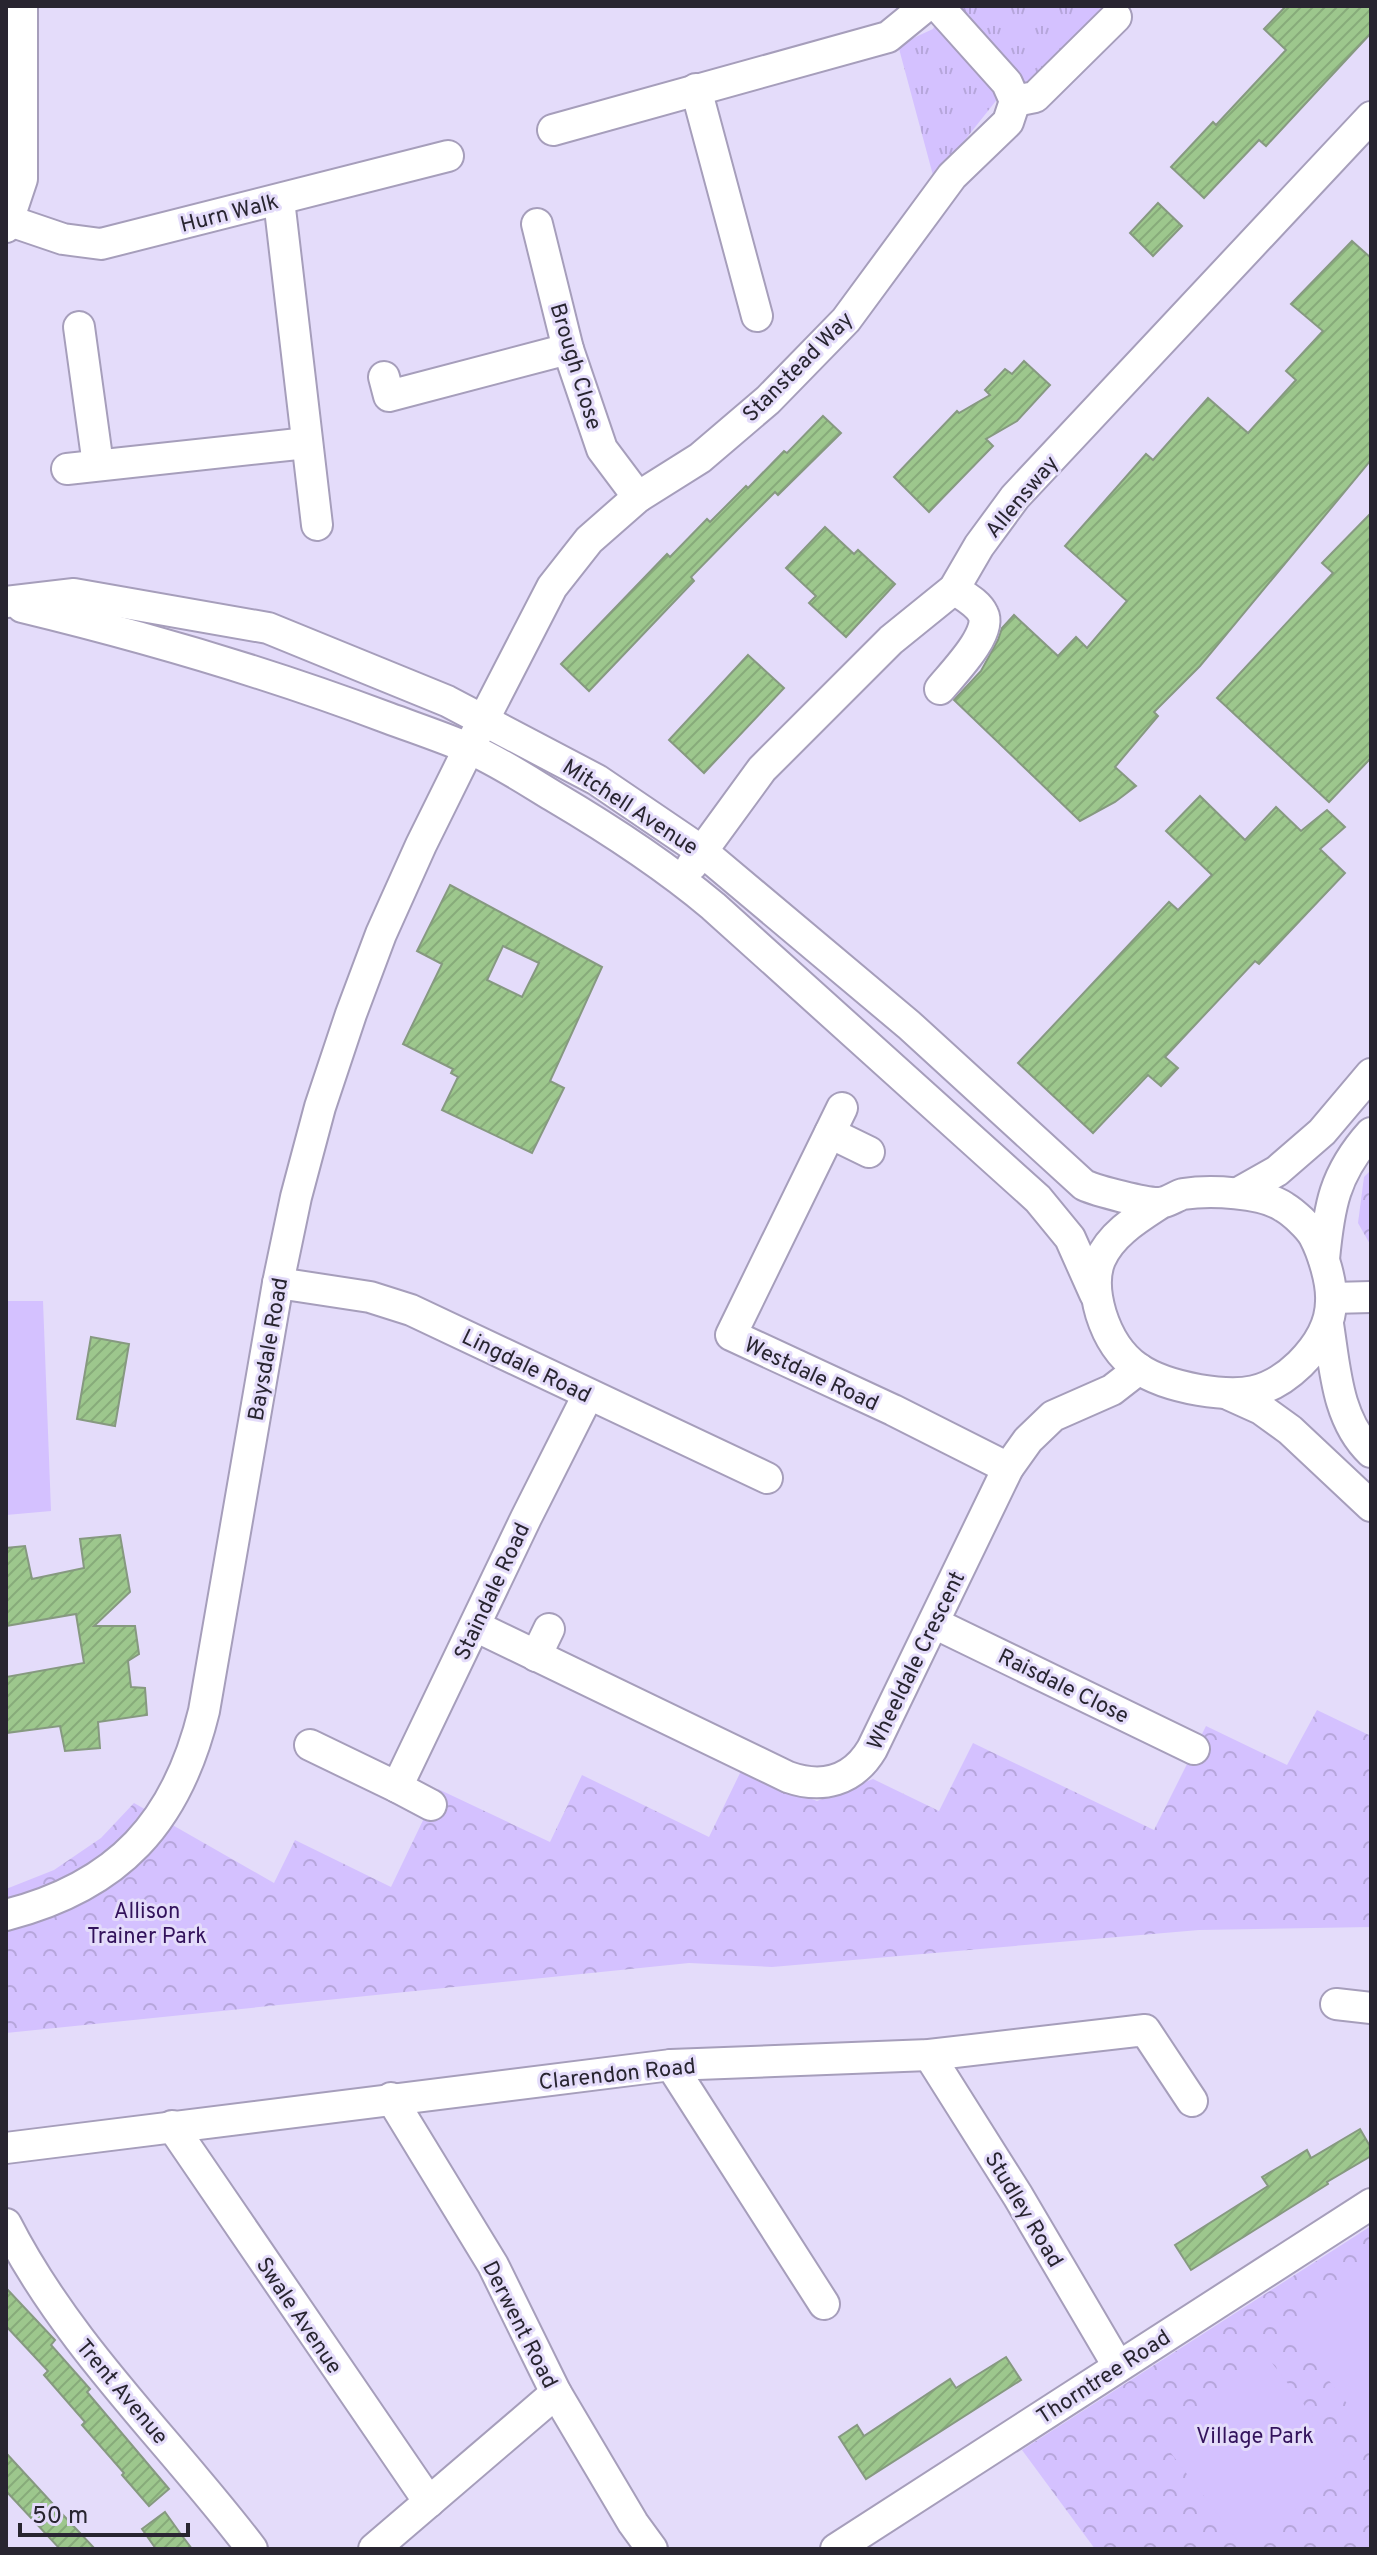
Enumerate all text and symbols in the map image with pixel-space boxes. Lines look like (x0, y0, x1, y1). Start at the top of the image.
street label: Hurn Walk (178, 189, 282, 240)
street label: Brough Close (543, 300, 607, 433)
street label: Stanstead Way (738, 307, 860, 429)
street label: Allensway (981, 451, 1065, 544)
street label: Mitchell Avenue (557, 754, 703, 862)
street label: Baysdale Road (244, 1276, 295, 1423)
street label: Lingdale Road (457, 1324, 595, 1410)
street label: Westdale Road (739, 1332, 883, 1418)
street label: Staindale Road (450, 1519, 537, 1665)
street label: Wheeldale Crescent (862, 1567, 972, 1755)
street label: Raisdale Close (993, 1644, 1133, 1731)
park label: Allison Trainer Park (87, 1899, 207, 1951)
street label: Clarendon Road (537, 2054, 697, 2097)
street label: Studley Road (978, 2148, 1068, 2273)
street label: Swale Avenue (249, 2253, 347, 2380)
street label: Derwent Road (475, 2257, 562, 2393)
street label: Thorntree Road (1033, 2325, 1176, 2431)
street label: Trent Avenue (69, 2334, 173, 2451)
park label: Village Park (1196, 2424, 1314, 2451)
scale bar (20, 2487, 188, 2537)
text: 50 m (32, 2502, 88, 2532)

